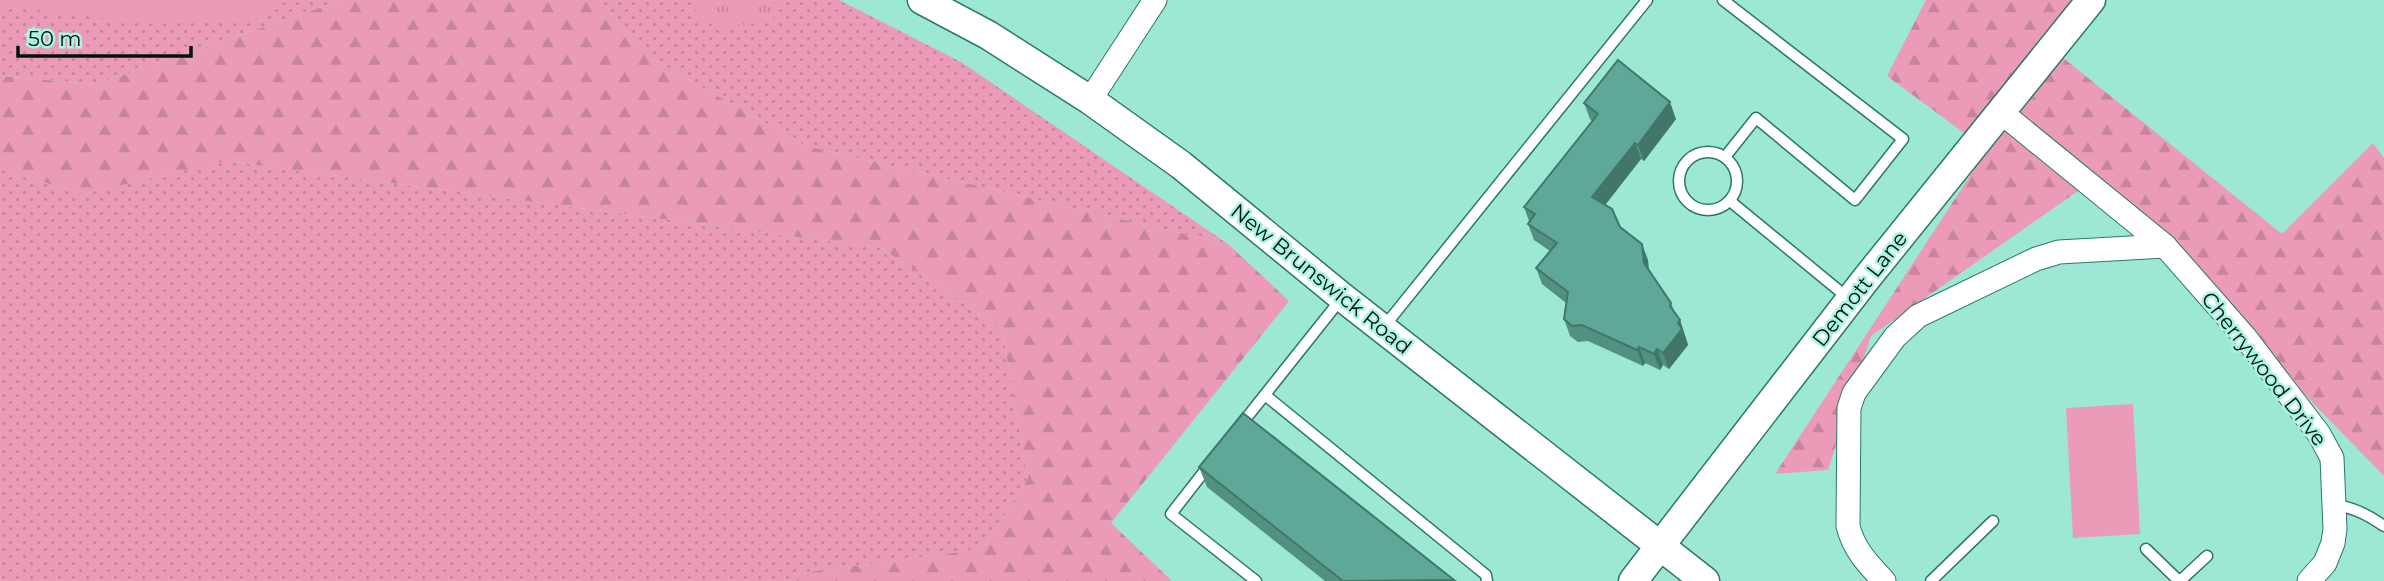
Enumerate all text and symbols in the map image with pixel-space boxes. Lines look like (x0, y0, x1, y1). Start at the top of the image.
scale bar (18, 14, 191, 58)
text: 50 m (28, 26, 82, 51)
street label: New Brunswick Road (1226, 198, 1417, 359)
street label: Demott Lane (1807, 226, 1912, 351)
street label: Cherrywood Drive (2196, 287, 2332, 451)

